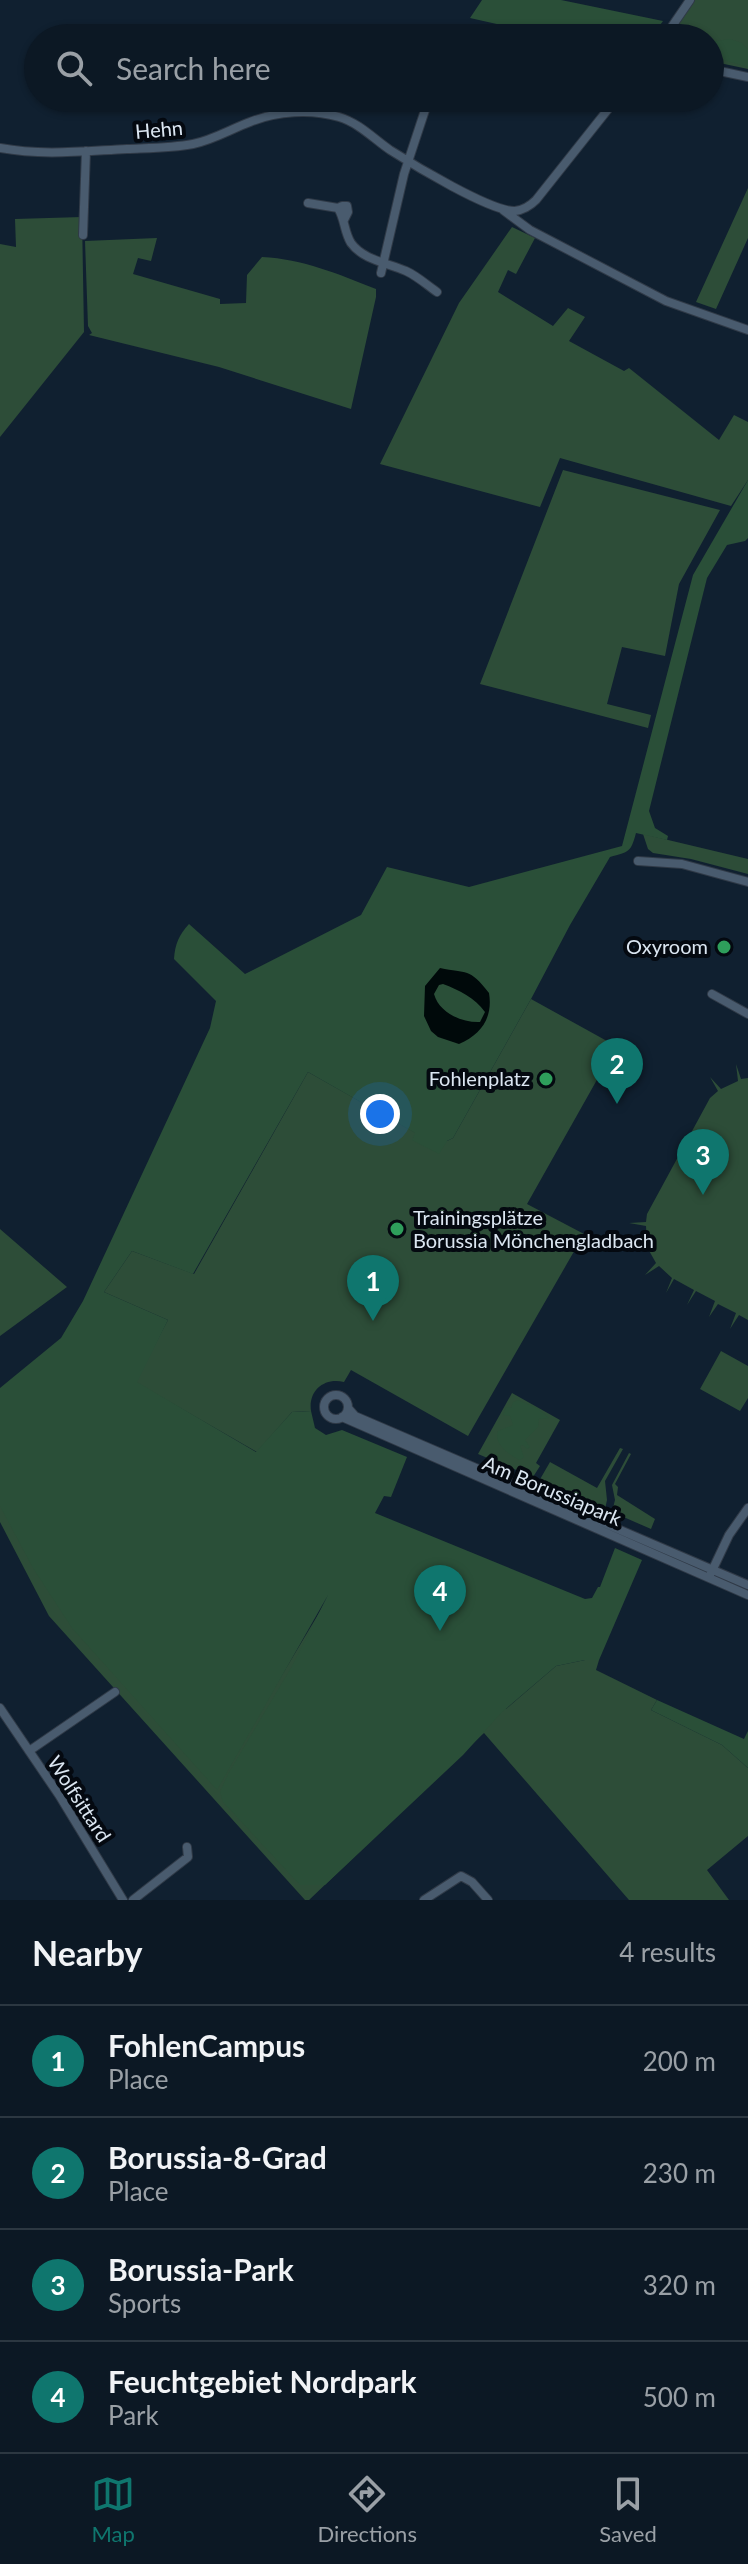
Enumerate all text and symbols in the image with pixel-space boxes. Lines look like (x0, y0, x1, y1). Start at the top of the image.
search box (24, 24, 724, 112)
icon: search (52, 46, 96, 90)
text: Search here (116, 50, 271, 86)
street label: Hehn (134, 115, 184, 143)
place label: Oxyroom (626, 934, 708, 958)
marker: Oxyroom (715, 938, 733, 956)
pin: 2 (591, 1038, 643, 1104)
place label: Fohlenplatz (429, 1066, 530, 1090)
marker: Fohlenplatz (537, 1070, 555, 1088)
your location (360, 1094, 400, 1134)
pin: 3 (677, 1129, 729, 1195)
place label: Trainingsplätze Borussia Mönchengladbach (413, 1205, 654, 1252)
marker: Trainingsplätze Borussia Mönchengladbach (388, 1220, 406, 1238)
pin: 1 (347, 1255, 399, 1321)
street label: Am Borussiapark (479, 1450, 626, 1530)
pin: 4 (414, 1565, 466, 1631)
street label: Wolfsittard (43, 1751, 117, 1846)
text: Nearby (32, 1932, 143, 1973)
text: 4 results (619, 1936, 716, 1968)
text: FohlenCampus (108, 2027, 305, 2063)
text: 1 (50, 2045, 66, 2077)
text: 200 m (643, 2045, 716, 2077)
text: Place (108, 2063, 169, 2095)
text: Borussia-8-Grad (108, 2139, 327, 2175)
text: 2 (50, 2157, 66, 2189)
text: 230 m (643, 2157, 716, 2189)
text: Place (108, 2175, 169, 2207)
text: Borussia-Park (108, 2251, 294, 2287)
text: 3 (50, 2269, 66, 2301)
text: 320 m (643, 2269, 716, 2301)
text: Sports (108, 2287, 181, 2319)
text: Feuchtgebiet Nordpark (108, 2363, 417, 2399)
text: 4 (50, 2381, 66, 2413)
text: 500 m (643, 2381, 716, 2413)
text: Park (108, 2399, 159, 2431)
tab: Map (91, 2472, 135, 2547)
tab: Directions (318, 2472, 417, 2547)
tab: Saved (599, 2472, 657, 2547)

